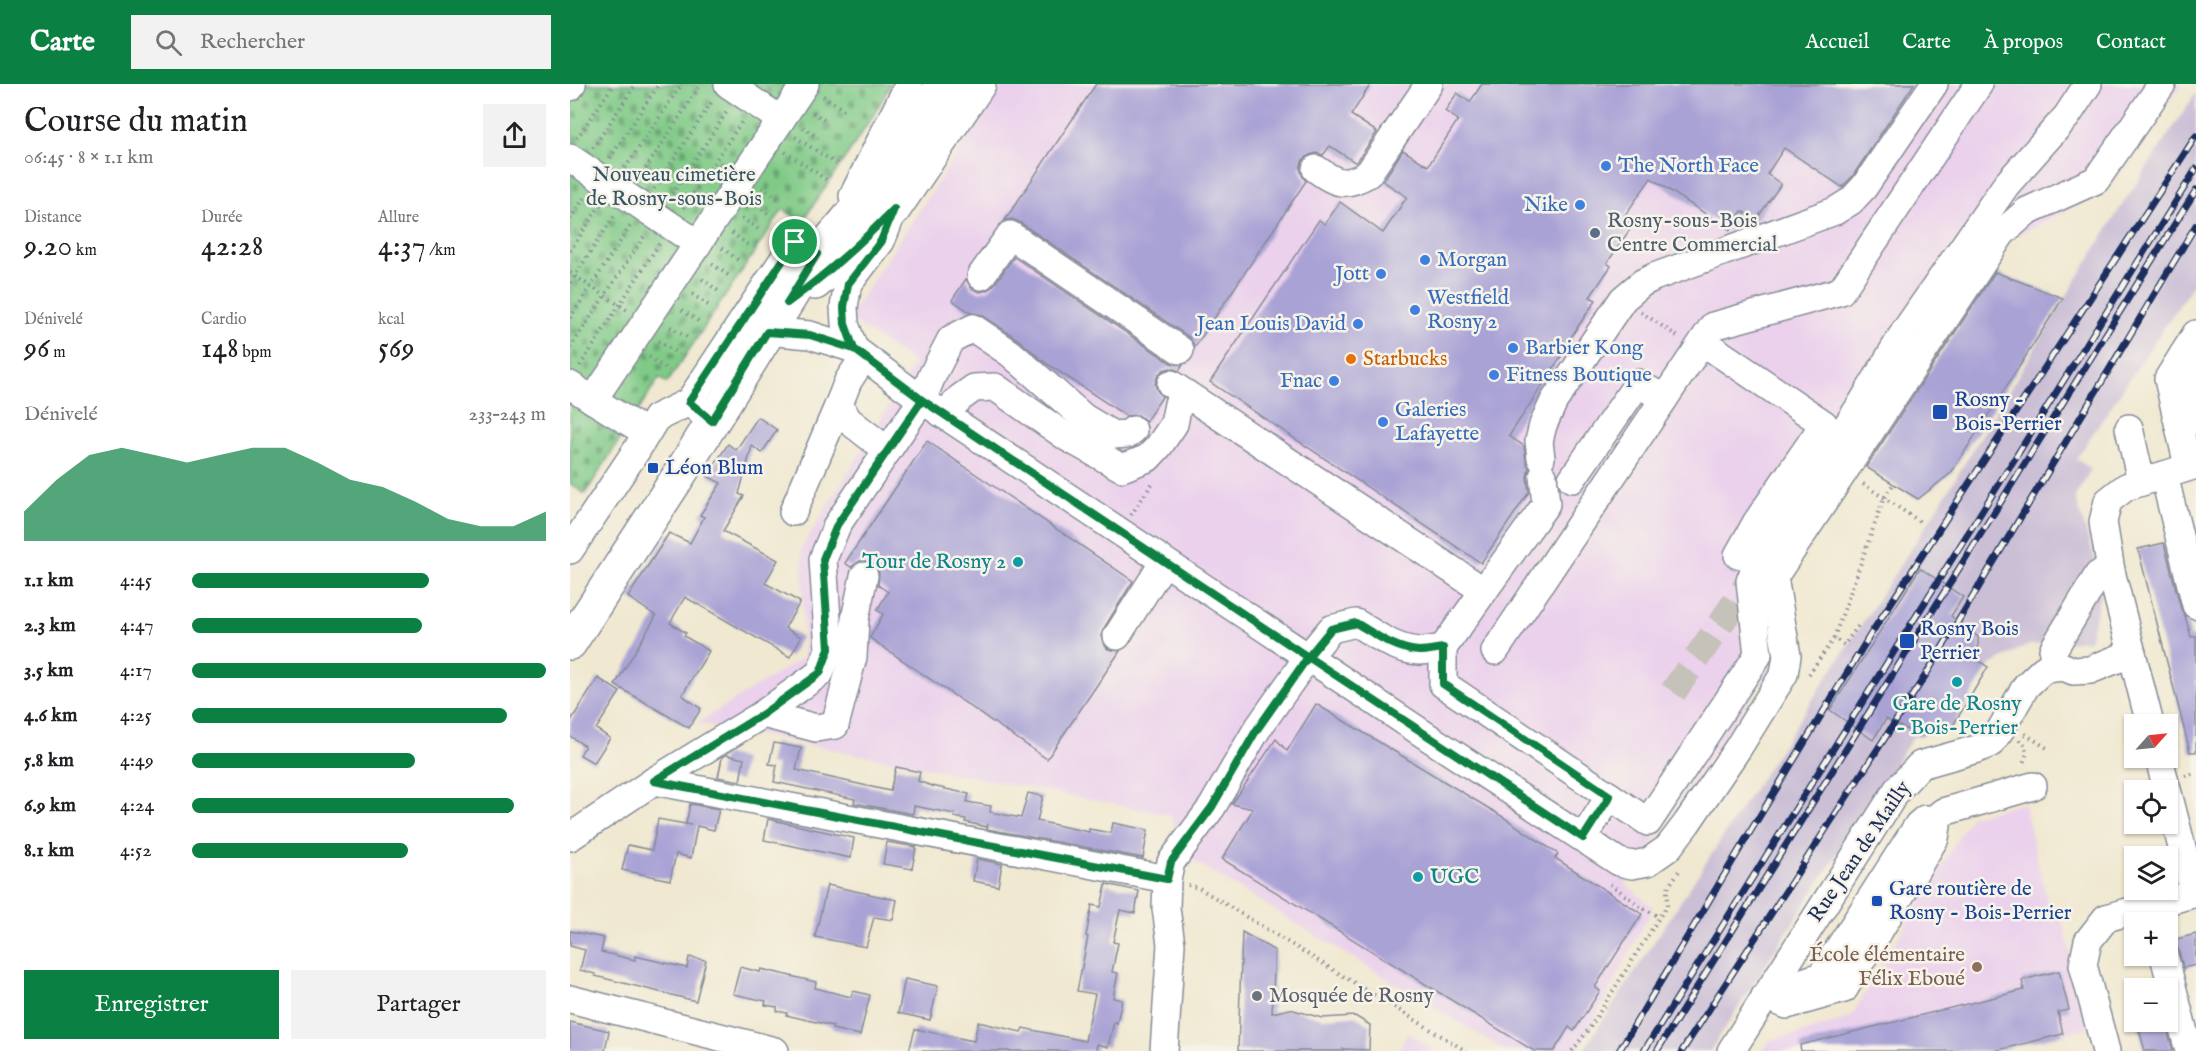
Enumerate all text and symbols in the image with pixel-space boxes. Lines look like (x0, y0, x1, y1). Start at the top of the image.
search box (131, 15, 551, 69)
text: Carte (30, 25, 95, 60)
icon: search (152, 26, 185, 59)
text: Rechercher (200, 28, 305, 56)
text: Accueil (1805, 29, 1869, 56)
text: Carte (1902, 29, 1951, 56)
text: À propos (1984, 29, 2063, 56)
text: Contact (2096, 29, 2166, 56)
text: Course du matin (24, 101, 248, 143)
button: share (483, 104, 546, 167)
text: 06:45 · 8 × 1.1 km (24, 145, 153, 170)
place label: The North Face (1618, 153, 1759, 180)
marker: The North Face (1599, 159, 1613, 173)
park label: Nouveau cimetière de Rosny-sous-Bois (586, 162, 762, 213)
place label: Nike (1524, 192, 1568, 219)
marker: Nike (1573, 198, 1587, 212)
text: Distance (24, 208, 82, 228)
text: Durée (201, 208, 243, 228)
text: Allure (378, 208, 419, 228)
place label: Rosny-sous-Bois Centre Commercial (1607, 208, 1778, 259)
pin (769, 216, 820, 267)
icon: arrive (778, 225, 811, 258)
marker: Rosny-sous-Bois Centre Commercial (1588, 226, 1602, 240)
text: 9.20 (24, 228, 72, 266)
text: 42:28 (201, 228, 264, 266)
text: 4:37 (378, 228, 426, 266)
text: km (72, 241, 97, 261)
text: /km (426, 241, 456, 261)
place label: Morgan (1437, 247, 1507, 274)
marker: Morgan (1418, 253, 1432, 267)
place label: Jott (1333, 261, 1369, 288)
marker: Jott (1374, 267, 1388, 281)
place label: Westfield Rosny 2 (1427, 285, 1510, 336)
marker: Westfield Rosny 2 (1408, 303, 1422, 317)
text: Dénivelé (24, 310, 83, 330)
text: Cardio (201, 310, 247, 330)
text: kcal (378, 310, 405, 330)
place label: Jean Louis David (1195, 311, 1347, 338)
marker: Jean Louis David (1351, 317, 1365, 331)
text: 96 (24, 330, 50, 368)
text: 148 (201, 330, 239, 368)
text: 569 (378, 330, 415, 368)
place label: Barbier Kong (1525, 335, 1644, 362)
marker: Barbier Kong (1506, 341, 1520, 355)
text: m (50, 343, 66, 363)
text: bpm (239, 343, 272, 363)
place label: Starbucks (1363, 346, 1447, 373)
marker: Starbucks (1344, 352, 1358, 366)
place label: Fitness Boutique (1506, 362, 1652, 389)
place label: Fnac (1280, 368, 1322, 395)
marker: Fitness Boutique (1487, 368, 1501, 382)
marker: Fnac (1327, 374, 1341, 388)
place label: Rosny - Bois-Perrier (1954, 387, 2062, 438)
place label: Galeries Lafayette (1395, 397, 1480, 448)
text: Dénivelé (24, 402, 98, 427)
text: 233–243 m (469, 402, 546, 427)
marker: Rosny - Bois-Perrier (1931, 403, 1949, 421)
marker: Galeries Lafayette (1376, 415, 1390, 429)
place label: Léon Blum (665, 455, 763, 482)
marker: Léon Blum (646, 461, 660, 475)
place label: Tour de Rosny 2 (862, 549, 1006, 576)
marker: Tour de Rosny 2 (1011, 555, 1025, 569)
text: 1.1 km (24, 568, 74, 593)
text: 4:45 (120, 568, 152, 593)
text: 2.3 km (24, 613, 76, 638)
text: 4:47 (120, 613, 154, 638)
place label: Rosny Bois Perrier (1920, 616, 2019, 667)
marker: Rosny Bois Perrier (1898, 632, 1916, 650)
text: 3.5 km (24, 658, 74, 683)
text: 4:17 (120, 658, 152, 683)
marker: Gare de Rosny - Bois-Perrier (1950, 675, 1964, 689)
place label: Gare de Rosny - Bois-Perrier (1892, 691, 2022, 742)
text: 4.6 km (24, 703, 78, 728)
text: 4:25 (120, 703, 152, 728)
north arrow (2124, 714, 2178, 768)
map controls (2124, 714, 2178, 1032)
text: 5.8 km (24, 748, 74, 773)
text: 4:49 (120, 748, 154, 773)
street label: Rue Jean de Mailly (1803, 776, 1918, 928)
button: locate (2124, 780, 2178, 834)
text: 6.9 km (24, 793, 76, 818)
text: 4:24 (120, 793, 154, 818)
text: 8.1 km (24, 838, 74, 863)
text: 4:52 (120, 838, 152, 863)
button: layers (2124, 846, 2178, 900)
place label: UGC (1430, 864, 1479, 891)
marker: UGC (1411, 870, 1425, 884)
place label: Gare routière de Rosny - Bois-Perrier (1889, 876, 2072, 927)
marker: Gare routière de Rosny - Bois-Perrier (1870, 894, 1884, 908)
button: + (2124, 912, 2178, 966)
place label: École élémentaire Félix Eboué (1809, 941, 1965, 993)
marker: École élémentaire Félix Eboué (1970, 960, 1984, 974)
button: Enregistrer (24, 970, 279, 1039)
button: Partager (291, 970, 546, 1039)
button: − (2124, 978, 2178, 1032)
place label: Mosquée de Rosny (1269, 983, 1434, 1010)
marker: Mosquée de Rosny (1250, 989, 1264, 1003)

